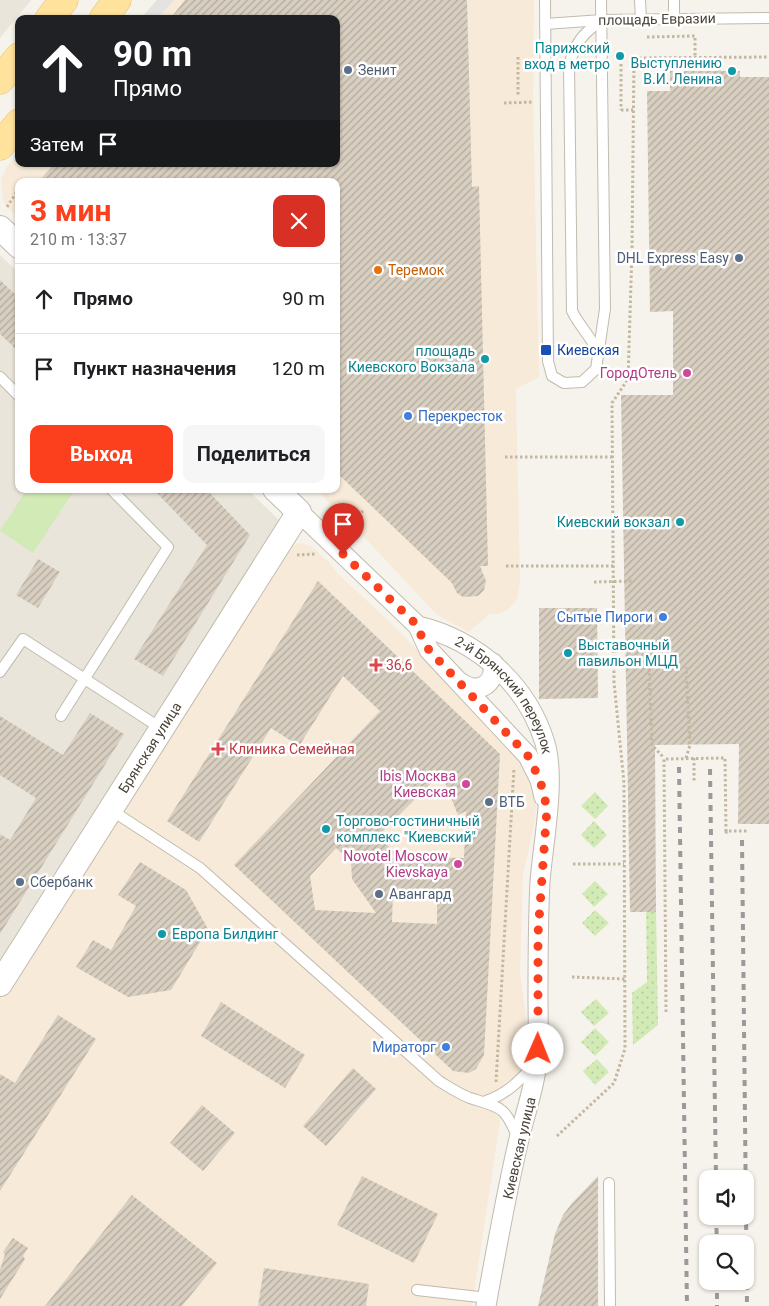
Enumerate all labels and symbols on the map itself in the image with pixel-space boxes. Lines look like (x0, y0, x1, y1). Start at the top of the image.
street label: площадь Евразии (598, 10, 716, 28)
place label: Парижский вход в метро (524, 40, 610, 72)
marker: Парижский вход в метро (614, 50, 626, 62)
place label: Выступлению В.И. Ленина (630, 55, 722, 87)
place label: Зенит (358, 62, 397, 78)
marker: Зенит (342, 64, 354, 76)
marker: Выступлению В.И. Ленина (726, 65, 738, 77)
place label: DHL Express Easy (617, 250, 729, 266)
marker: DHL Express Easy (733, 252, 745, 264)
place label: Теремок (388, 262, 445, 278)
marker: Теремок (372, 264, 384, 276)
place label: Киевская (557, 342, 620, 358)
place label: площадь Киевского Вокзала (348, 343, 475, 375)
marker: Киевская (539, 343, 553, 357)
marker: площадь Киевского Вокзала (479, 353, 491, 365)
place label: ГородОтель (600, 365, 677, 381)
marker: ГородОтель (681, 367, 693, 379)
place label: Перекресток (418, 408, 503, 424)
marker: Перекресток (402, 410, 414, 422)
pin (322, 503, 364, 554)
place label: Киевский вокзал (557, 514, 670, 530)
marker: Киевский вокзал (674, 516, 686, 528)
place label: Сытые Пироги (557, 609, 653, 625)
marker: Сытые Пироги (657, 611, 669, 623)
street label: 2-й Брянский переулок (452, 633, 555, 756)
place label: Выставочный павильон МЦД (578, 637, 679, 669)
marker: Выставочный павильон МЦД (562, 647, 574, 659)
place label: 36,6 (386, 657, 412, 673)
marker: 36,6 (370, 659, 382, 671)
street label: Брянская улица (115, 699, 185, 796)
place label: Клиника Семейная (229, 741, 355, 757)
marker: Клиника Семейная (211, 742, 225, 756)
place label: Ibis Москва Киевская (380, 768, 456, 800)
marker: Ibis Москва Киевская (460, 778, 472, 790)
place label: ВТБ (499, 794, 525, 810)
marker: ВТБ (483, 796, 495, 808)
place label: Торгово-гостиничный комплекс "Киевский" (336, 813, 480, 845)
marker: Торгово-гостиничный комплекс "Киевский" (320, 823, 332, 835)
place label: Novotel Moscow Kievskaya (343, 848, 448, 880)
marker: Novotel Moscow Kievskaya (452, 858, 464, 870)
place label: Сбербанк (30, 874, 94, 890)
marker: Сбербанк (14, 876, 26, 888)
place label: Авангард (389, 886, 452, 902)
marker: Авангард (373, 888, 385, 900)
place label: Европа Билдинг (172, 926, 279, 942)
marker: Европа Билдинг (156, 928, 168, 940)
position arrow (511, 1022, 563, 1074)
place label: Мираторг (372, 1039, 436, 1055)
marker: Мираторг (440, 1041, 452, 1053)
street label: Киевская улица (499, 1095, 539, 1201)

